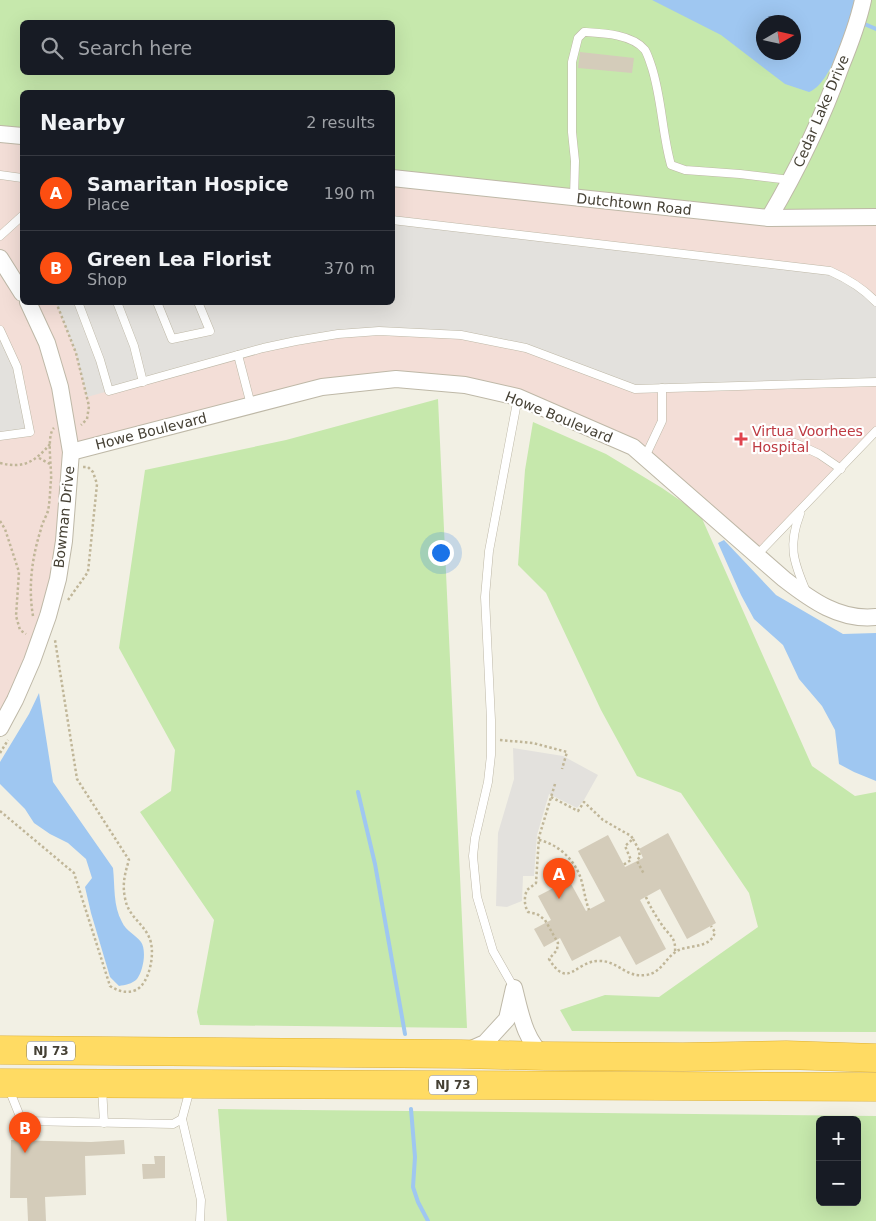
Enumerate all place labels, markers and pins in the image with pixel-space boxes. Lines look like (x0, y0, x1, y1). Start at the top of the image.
place label: Virtua Voorhees Hospital (752, 423, 863, 455)
marker: Virtua Voorhees Hospital (734, 432, 748, 446)
pin: A (543, 858, 575, 899)
pin: B (9, 1112, 41, 1153)

